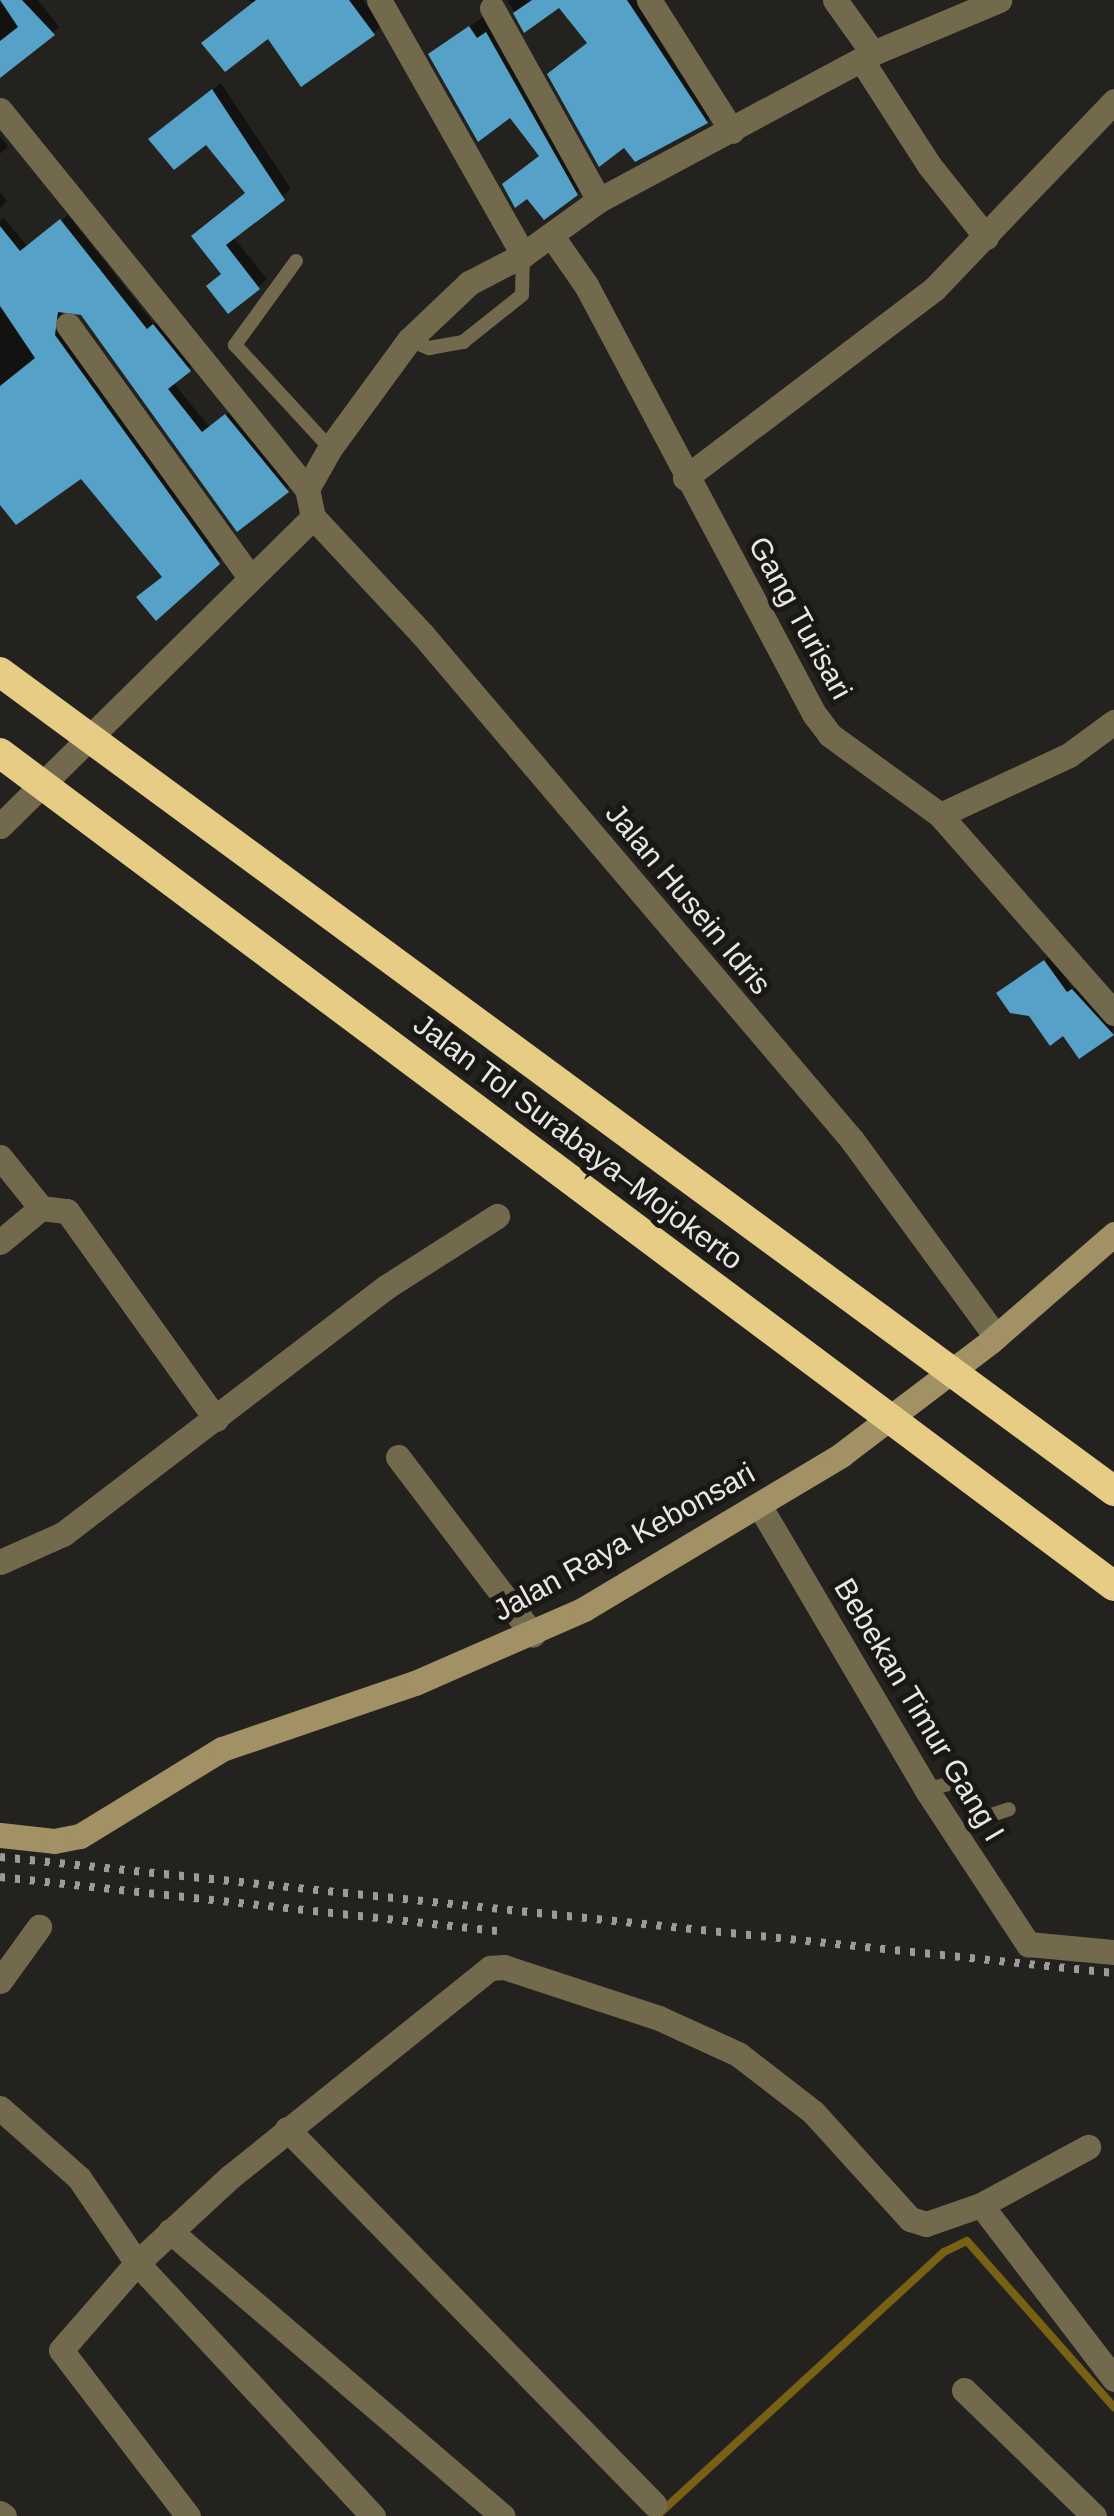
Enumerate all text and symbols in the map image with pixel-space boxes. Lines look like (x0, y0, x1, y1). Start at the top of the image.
street label: Gang Turisari (740, 530, 860, 706)
street label: Jalan Husein Idris (598, 796, 778, 1002)
street label: Jalan Tol Surabaya–Mojokerto (406, 1006, 750, 1278)
street label: Jalan Raya Kebonsari (487, 1455, 761, 1629)
street label: Bebekan Timur Gang I (826, 1572, 1012, 1848)

